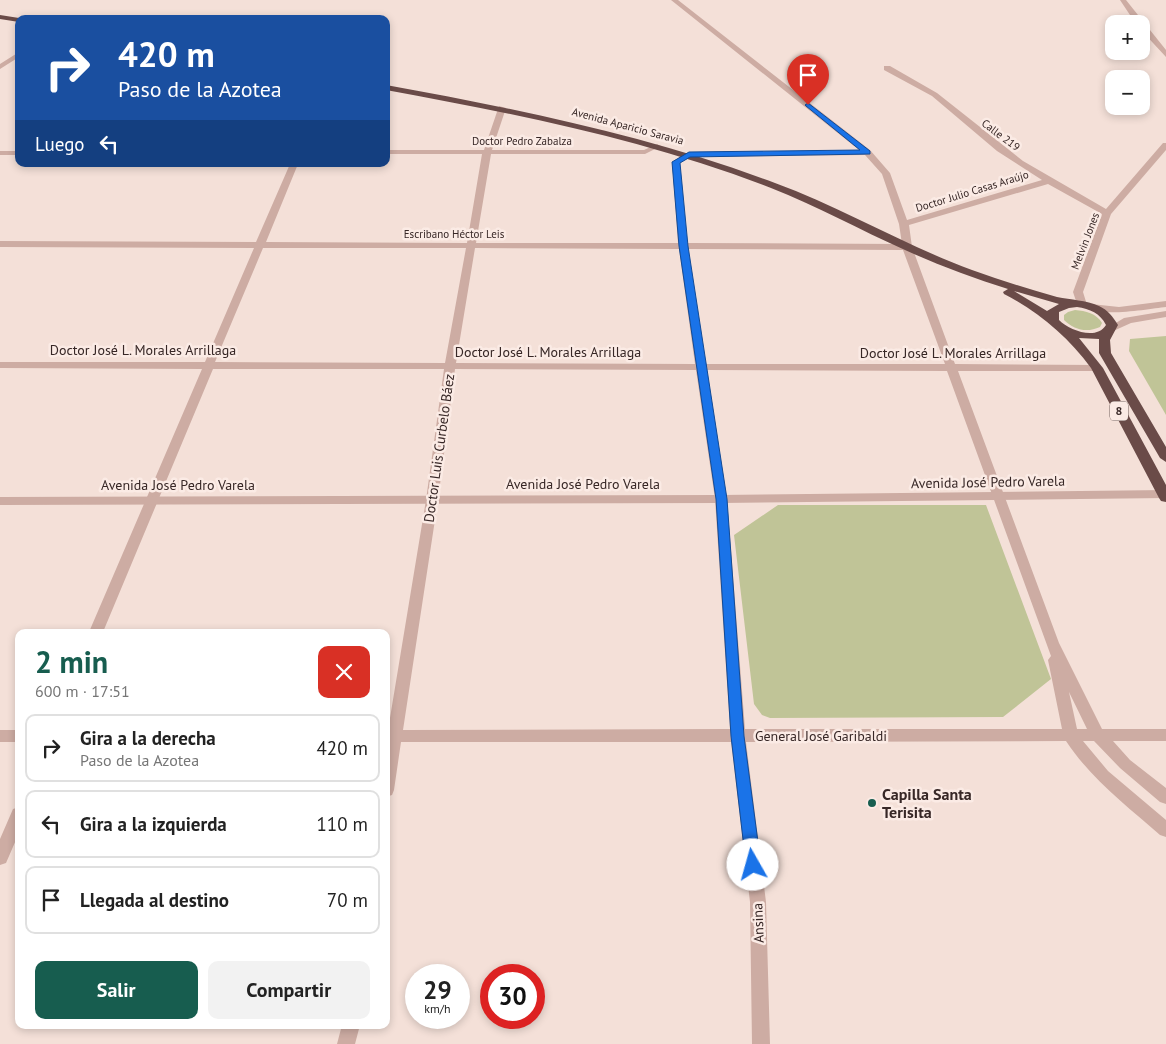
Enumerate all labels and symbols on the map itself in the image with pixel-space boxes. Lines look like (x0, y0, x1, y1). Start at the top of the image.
pin (787, 54, 829, 105)
street label: Avenida Aparicio Saravia (571, 104, 685, 148)
street label: Calle 219 (979, 116, 1023, 154)
street label: Doctor Pedro Zabalza (472, 134, 572, 148)
street label: Doctor Julio Casas Araújo (914, 167, 1030, 215)
street label: Melvin Jones (1068, 210, 1102, 272)
street label: Escribano Héctor Leis (404, 227, 505, 241)
street label: Doctor José L. Morales Arrillaga (50, 341, 236, 359)
street label: Doctor José L. Morales Arrillaga (455, 343, 641, 361)
street label: Doctor José L. Morales Arrillaga (860, 344, 1046, 362)
street label: Doctor Luis Curbelo Báez (420, 373, 458, 523)
road number: 8 (1110, 402, 1128, 421)
street label: Avenida José Pedro Varela (911, 472, 1065, 492)
street label: Avenida José Pedro Varela (506, 475, 660, 493)
street label: Avenida José Pedro Varela (101, 476, 255, 494)
street label: General José Garibaldi (755, 727, 887, 745)
place label: Capilla Santa Terisita (882, 784, 972, 822)
marker: Capilla Santa Terisita (866, 797, 878, 809)
position arrow (726, 838, 778, 890)
street label: Ansina (748, 903, 768, 943)
speed limit sign: 30 (480, 964, 545, 1029)

